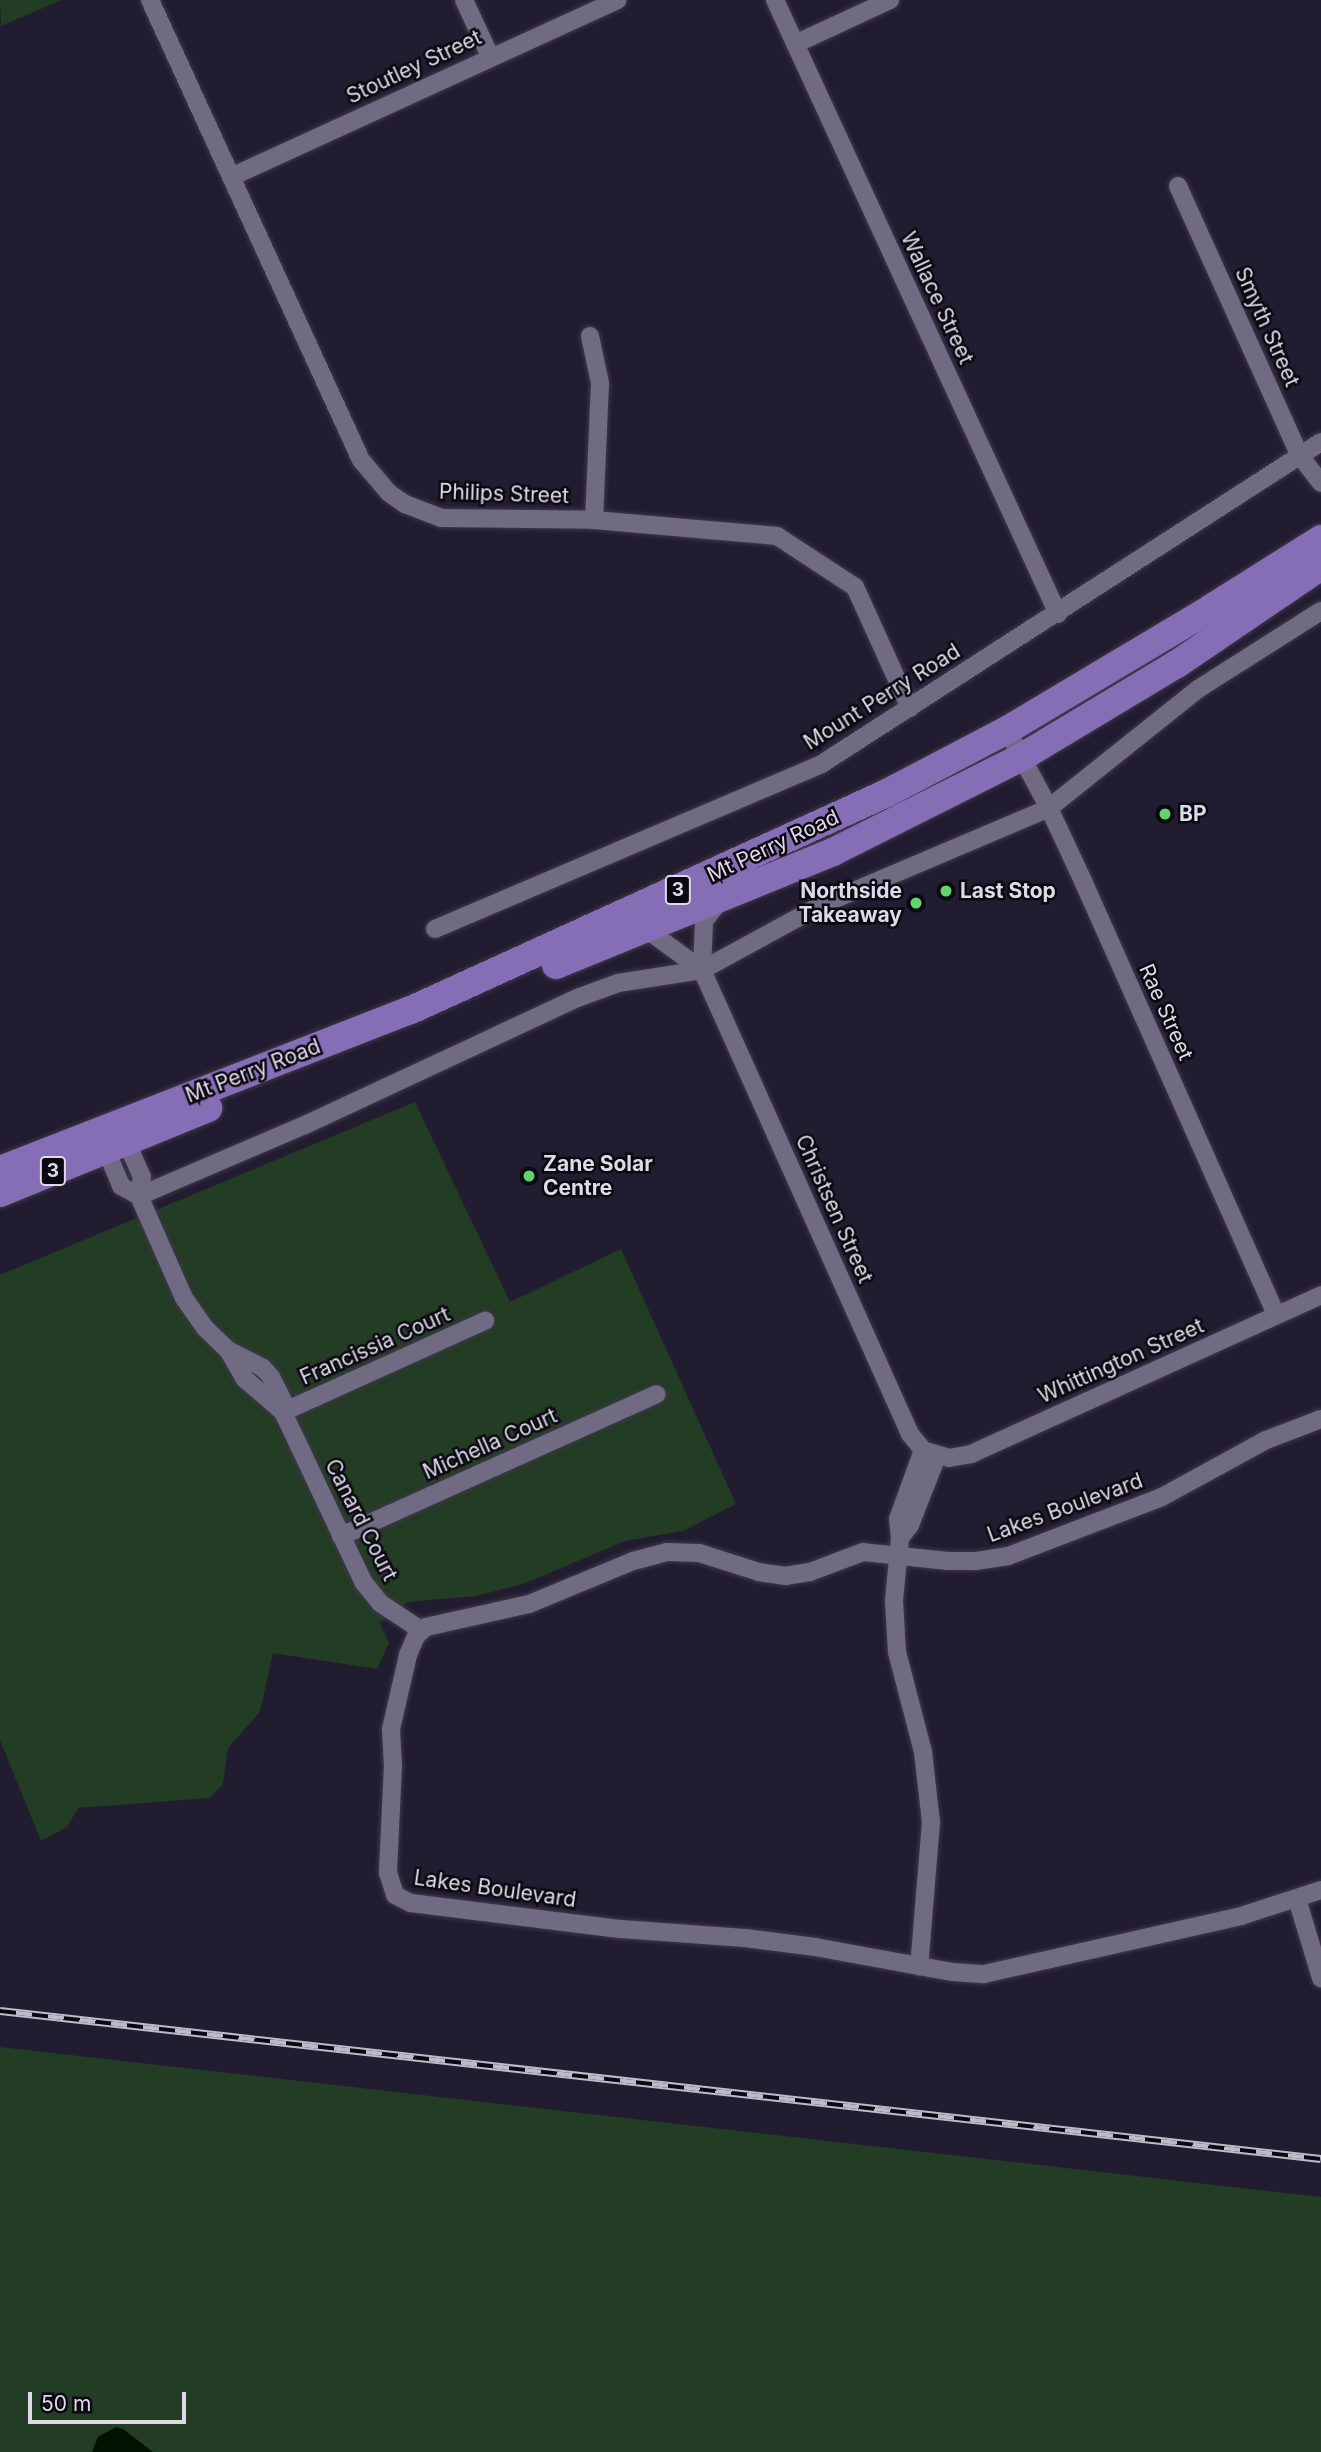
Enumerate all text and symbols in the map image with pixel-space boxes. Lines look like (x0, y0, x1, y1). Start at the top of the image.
street label: Stoutley Street (343, 25, 485, 109)
street label: Wallace Street (895, 228, 979, 368)
street label: Smyth Street (1229, 263, 1305, 391)
street label: Philips Street (439, 479, 569, 509)
street label: Mount Perry Road (799, 639, 965, 755)
place label: BP (1179, 801, 1207, 827)
street label: Mt Perry Road (703, 804, 843, 888)
marker: BP (1157, 806, 1173, 822)
road number: 3 (664, 874, 692, 906)
place label: Northside Takeaway (798, 878, 902, 928)
place label: Last Stop (960, 878, 1056, 904)
marker: Last Stop (938, 883, 954, 899)
marker: Northside Takeaway (908, 895, 924, 911)
street label: Rae Street (1134, 960, 1198, 1064)
street label: Mt Perry Road (182, 1034, 324, 1108)
street label: Christsen Street (790, 1131, 878, 1287)
place label: Zane Solar Centre (543, 1151, 653, 1201)
road number: 3 (39, 1156, 67, 1186)
marker: Zane Solar Centre (521, 1168, 537, 1184)
street label: Francissia Court (296, 1302, 454, 1390)
street label: Whittington Street (1034, 1313, 1208, 1409)
street label: Michella Court (419, 1403, 561, 1485)
street label: Canard Court (320, 1455, 402, 1585)
street label: Lakes Boulevard (984, 1468, 1146, 1548)
street label: Lakes Boulevard (412, 1865, 578, 1913)
scale bar (32, 2378, 189, 2422)
text: 50 m (41, 2391, 91, 2416)

